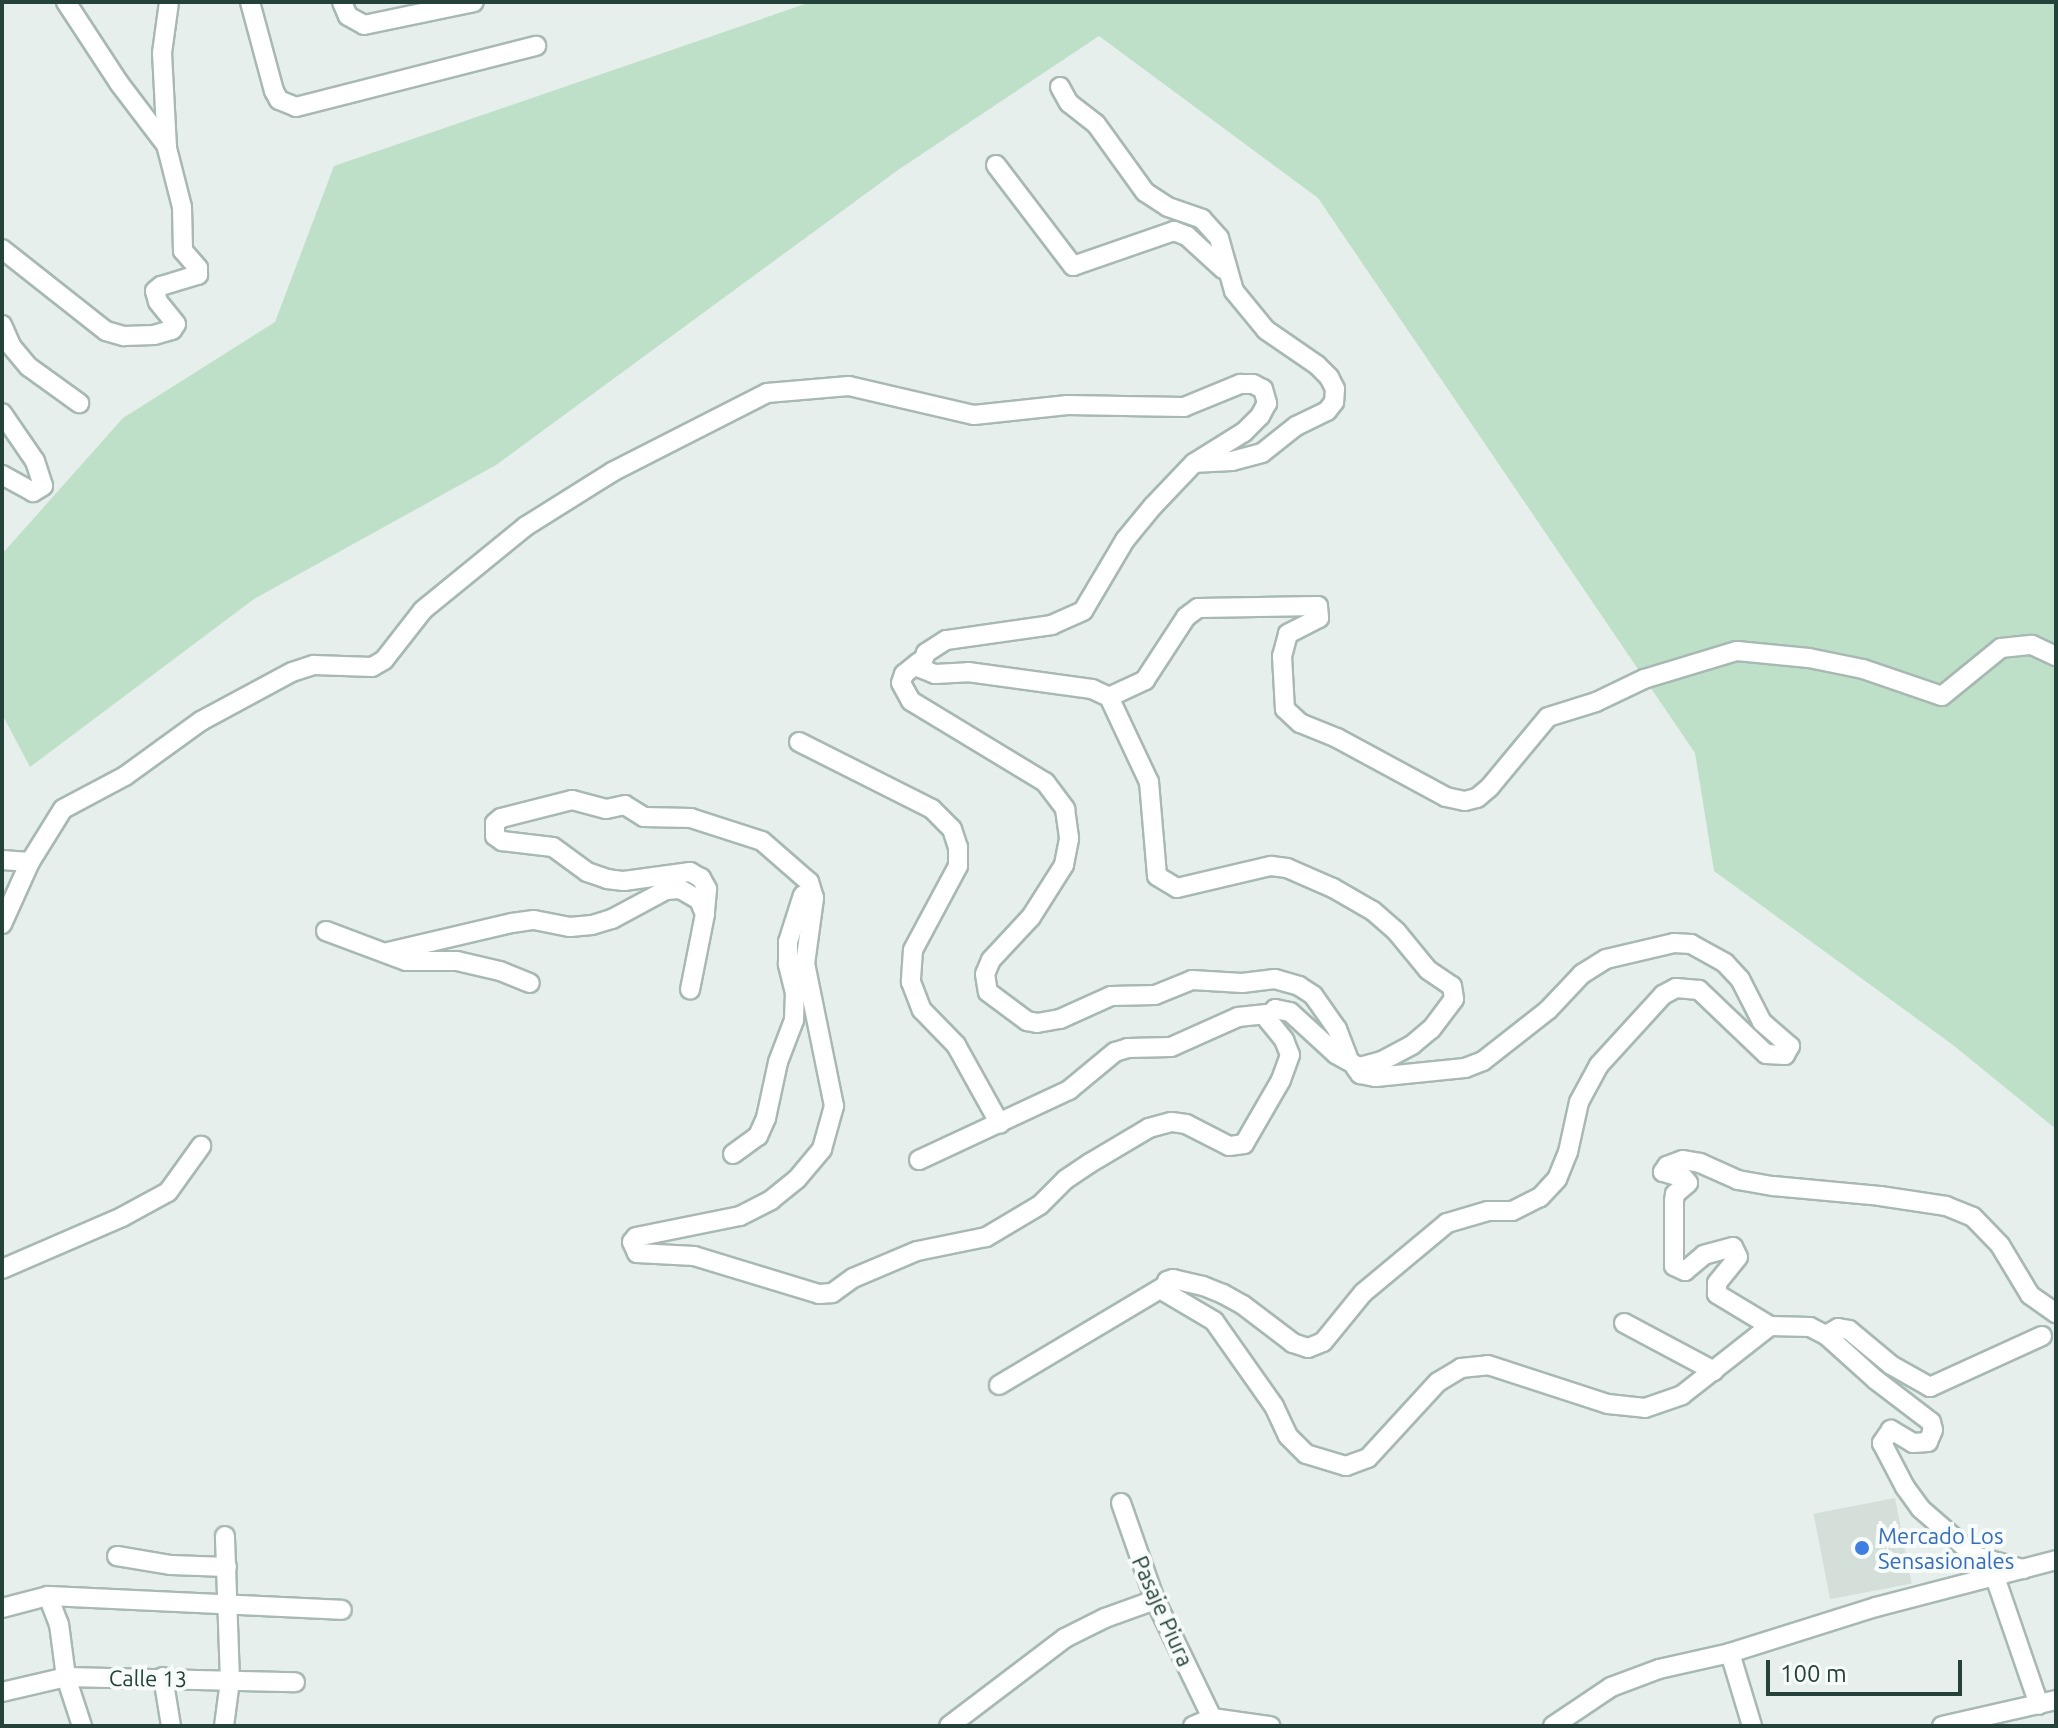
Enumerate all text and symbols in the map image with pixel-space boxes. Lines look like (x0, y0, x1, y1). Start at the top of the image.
place label: Mercado Los Sensasionales (1878, 1522, 2014, 1574)
marker: Mercado Los Sensasionales (1853, 1539, 1871, 1557)
street label: Pasaje Piura (1127, 1552, 1199, 1670)
scale bar (1770, 1644, 1966, 1694)
text: 100 m (1780, 1660, 1847, 1687)
street label: Calle 13 (109, 1664, 187, 1692)

